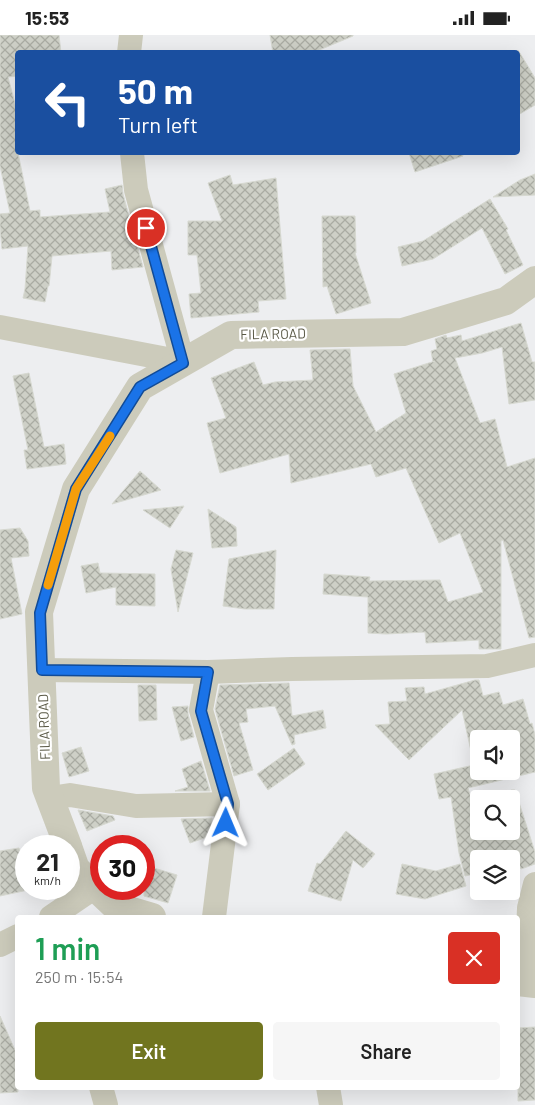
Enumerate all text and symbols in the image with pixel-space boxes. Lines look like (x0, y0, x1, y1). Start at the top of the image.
text: 15:53 (25, 6, 69, 29)
text: 50 m (118, 69, 193, 111)
icon: left (35, 70, 100, 135)
text: Turn left (118, 111, 198, 137)
pin (125, 207, 167, 249)
icon: arrive (132, 214, 160, 242)
street label: FILA ROAD (240, 324, 306, 343)
street label: FILA ROAD (34, 694, 53, 760)
map controls (470, 730, 520, 900)
button: sound (470, 730, 520, 780)
button: search (470, 790, 520, 840)
position arrow (199, 796, 251, 848)
speed limit sign: 30 (90, 835, 155, 900)
text: 21 (36, 846, 59, 876)
button: layers (470, 850, 520, 900)
text: km/h (34, 873, 61, 887)
text: 1 min (35, 930, 100, 966)
button: close (448, 932, 500, 984)
text: 250 m · 15:54 (35, 967, 123, 986)
button: Exit (35, 1022, 263, 1080)
button: Share (273, 1022, 500, 1080)

